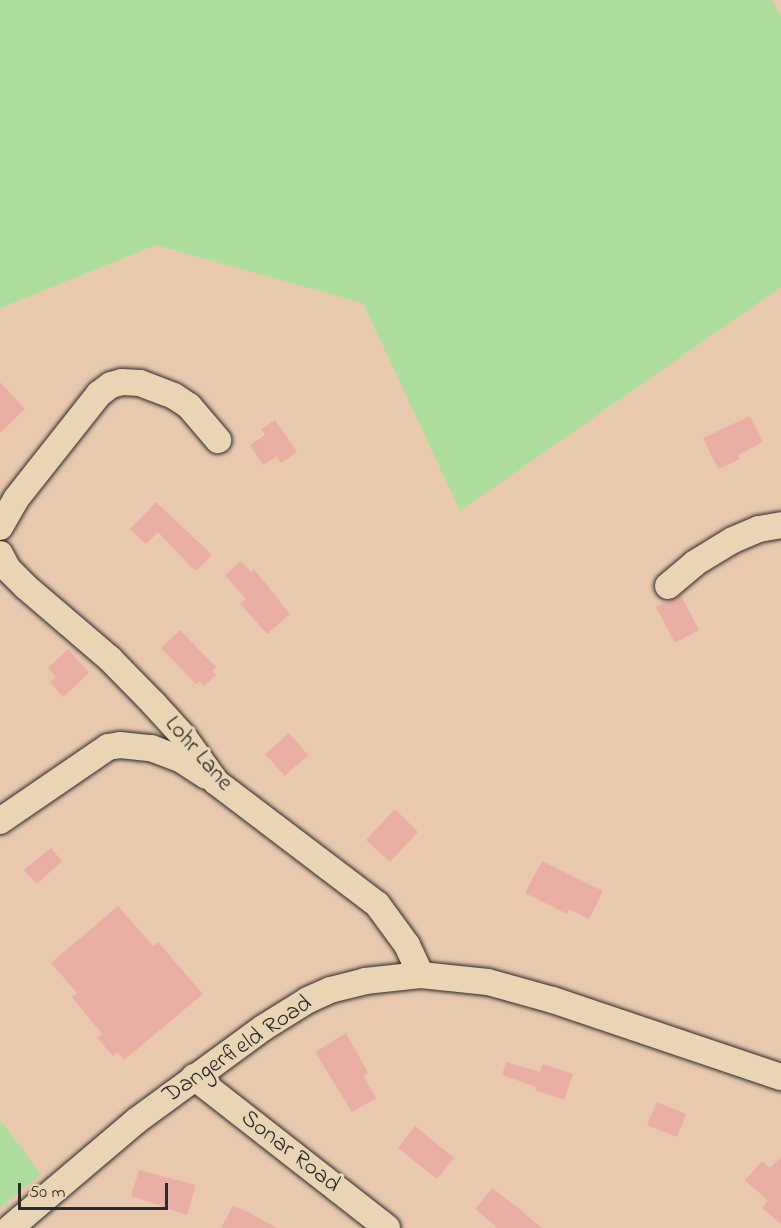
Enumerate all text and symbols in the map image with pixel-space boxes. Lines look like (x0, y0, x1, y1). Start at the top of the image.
street label: Lohr Lane (158, 711, 238, 797)
street label: Dangerfield Road (158, 990, 318, 1110)
street label: Sonar Road (235, 1104, 345, 1200)
scale bar (21, 1171, 171, 1209)
text: 50 m (29, 1180, 66, 1206)

